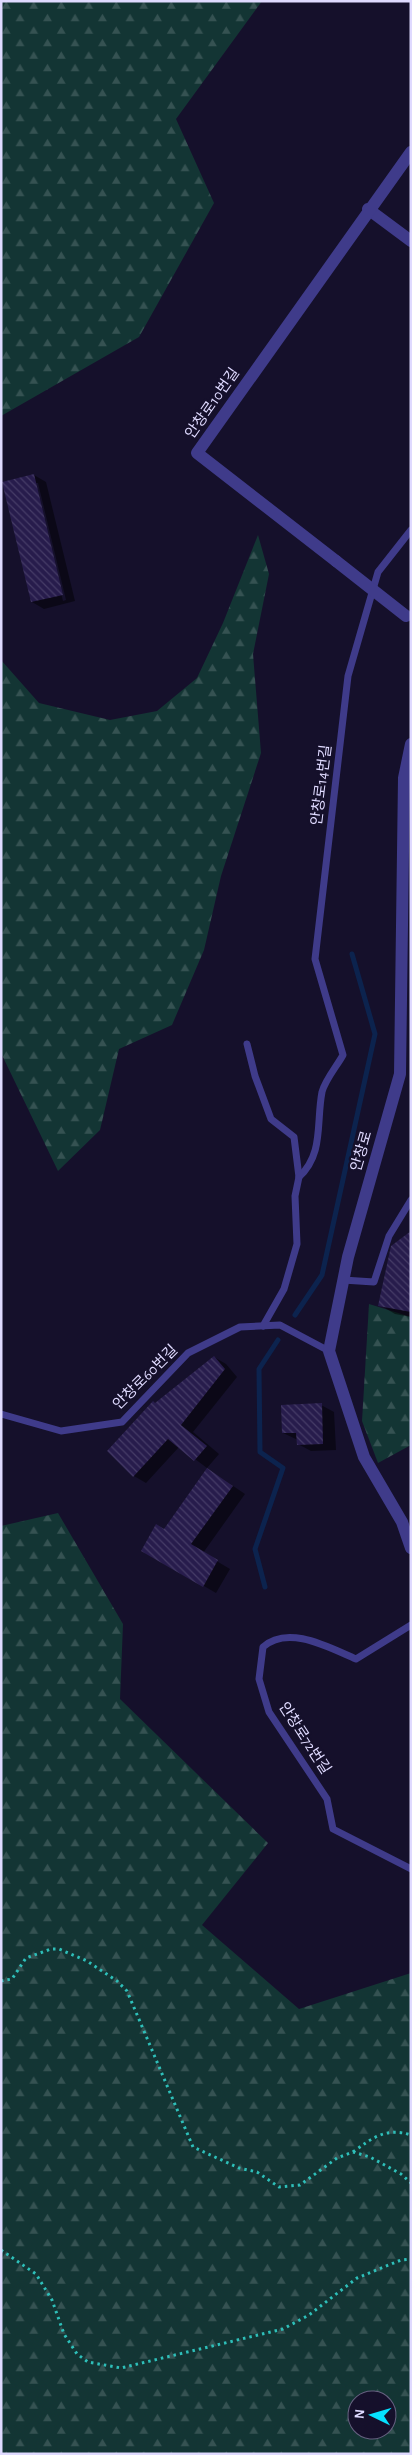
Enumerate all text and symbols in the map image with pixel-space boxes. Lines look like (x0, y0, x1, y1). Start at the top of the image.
street label: 안창로10번길 (182, 365, 242, 441)
street label: 안창로14번길 (308, 744, 334, 826)
street label: 안창로 (348, 1129, 374, 1173)
street label: 안창로60번길 (110, 1342, 180, 1412)
street label: 안창로72번길 (276, 1699, 334, 1777)
north arrow (347, 2390, 397, 2440)
text: N (353, 2408, 367, 2419)

